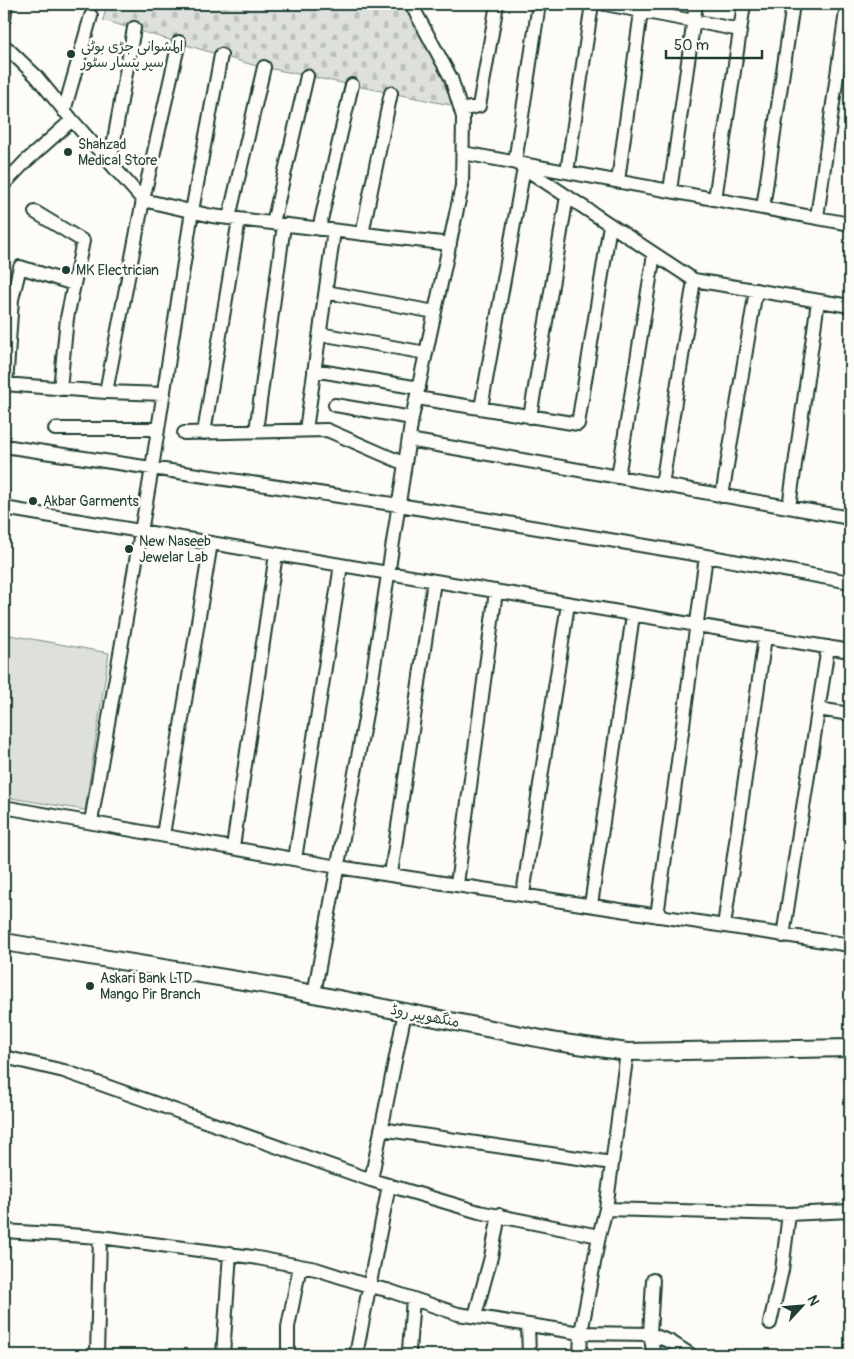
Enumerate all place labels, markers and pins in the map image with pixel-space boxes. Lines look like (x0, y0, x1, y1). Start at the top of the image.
place label: المشوانی جڑی بوٹی سپر پنسار سٹور (80, 38, 183, 72)
marker: المشوانی جڑی بوٹی سپر پنسار سٹور (65, 48, 77, 60)
place label: Shahzad Medical Store (78, 136, 157, 169)
marker: Shahzad Medical Store (62, 146, 74, 158)
place label: MK Electrician (76, 262, 159, 279)
marker: MK Electrician (60, 264, 72, 276)
place label: Akbar Garments (43, 493, 140, 510)
marker: Akbar Garments (27, 495, 39, 507)
place label: New Naseeb Jewelar Lab (139, 533, 211, 566)
marker: New Naseeb Jewelar Lab (123, 543, 135, 555)
place label: Askari Bank LTD Mango Pir Branch (100, 970, 201, 1003)
marker: Askari Bank LTD Mango Pir Branch (84, 980, 96, 992)

